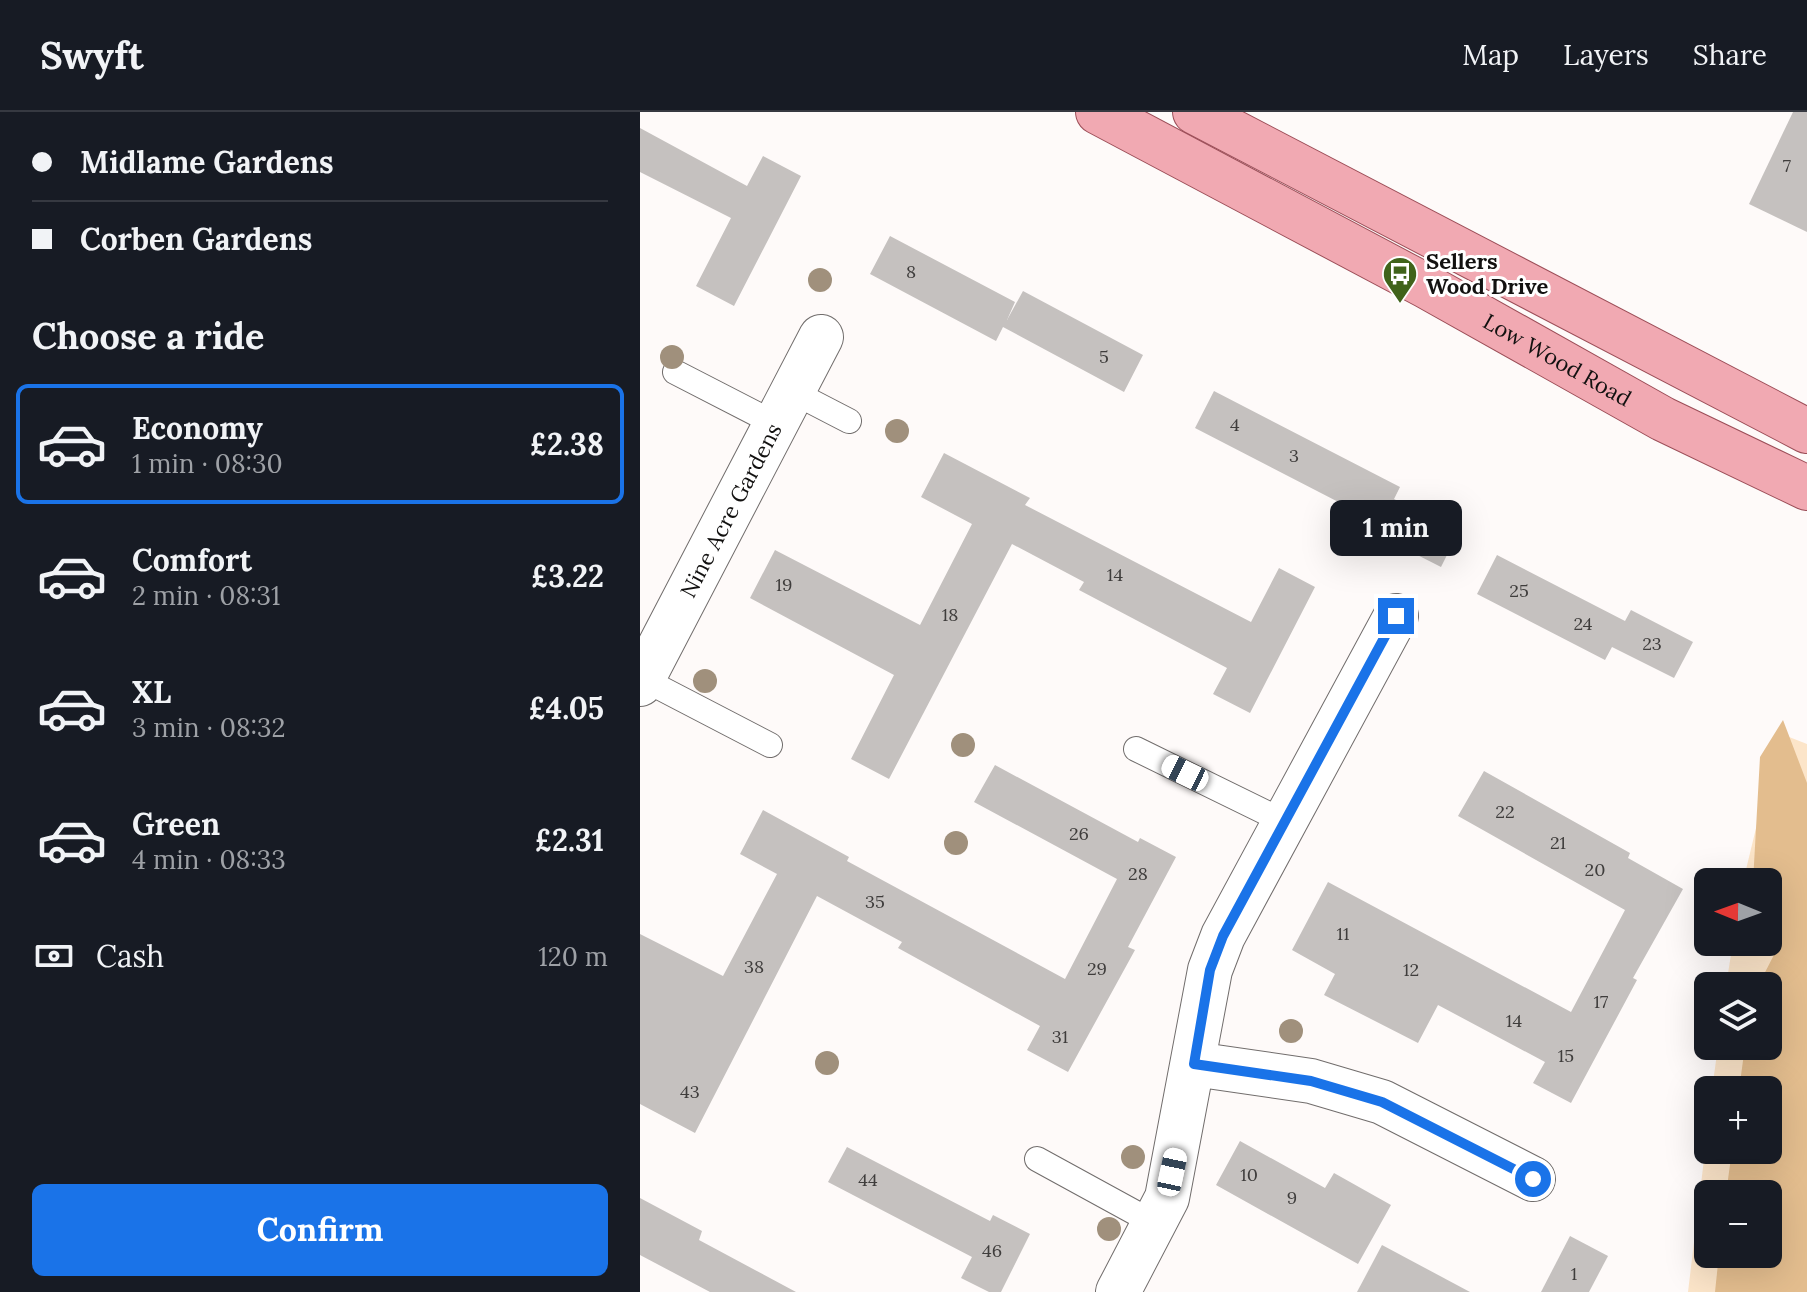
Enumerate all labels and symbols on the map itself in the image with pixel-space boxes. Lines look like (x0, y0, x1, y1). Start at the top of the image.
house number: 7 (1783, 154, 1791, 177)
place label: Sellers Wood Drive (1426, 247, 1548, 300)
bus stop icon: Sellers Wood Drive (1381, 255, 1419, 305)
house number: 8 (906, 260, 916, 283)
street label: Low Wood Road (1478, 307, 1636, 412)
house number: 5 (1099, 345, 1109, 368)
house number: 4 (1230, 413, 1240, 436)
street label: Nine Acre Gardens (674, 418, 788, 602)
house number: 3 (1289, 444, 1299, 467)
callout: 1 min (1330, 500, 1462, 556)
house number: 14 (1107, 563, 1123, 586)
house number: 19 (776, 573, 792, 596)
house number: 25 (1509, 579, 1529, 602)
route end (1378, 598, 1414, 634)
house number: 18 (942, 603, 958, 626)
house number: 24 (1573, 612, 1593, 635)
house number: 23 (1642, 632, 1662, 655)
car (1158, 752, 1212, 794)
house number: 22 (1495, 800, 1515, 823)
house number: 26 (1069, 822, 1089, 845)
house number: 21 (1550, 831, 1566, 854)
house number: 20 (1585, 858, 1605, 881)
house number: 28 (1128, 862, 1148, 885)
north arrow (1694, 868, 1782, 956)
house number: 35 (865, 890, 885, 913)
house number: 11 (1336, 922, 1350, 945)
house number: 38 (744, 955, 764, 978)
house number: 29 (1087, 957, 1107, 980)
house number: 12 (1403, 958, 1419, 981)
house number: 17 (1594, 990, 1608, 1013)
house number: 14 (1506, 1009, 1522, 1032)
house number: 31 (1052, 1025, 1068, 1048)
house number: 15 (1558, 1044, 1574, 1067)
house number: 43 (680, 1080, 700, 1103)
car (1155, 1146, 1189, 1198)
route start (1515, 1161, 1551, 1197)
house number: 10 (1240, 1163, 1258, 1186)
house number: 44 (858, 1168, 878, 1191)
house number: 9 (1287, 1186, 1297, 1209)
house number: 46 (982, 1239, 1002, 1262)
house number: 1 (1571, 1262, 1577, 1285)

